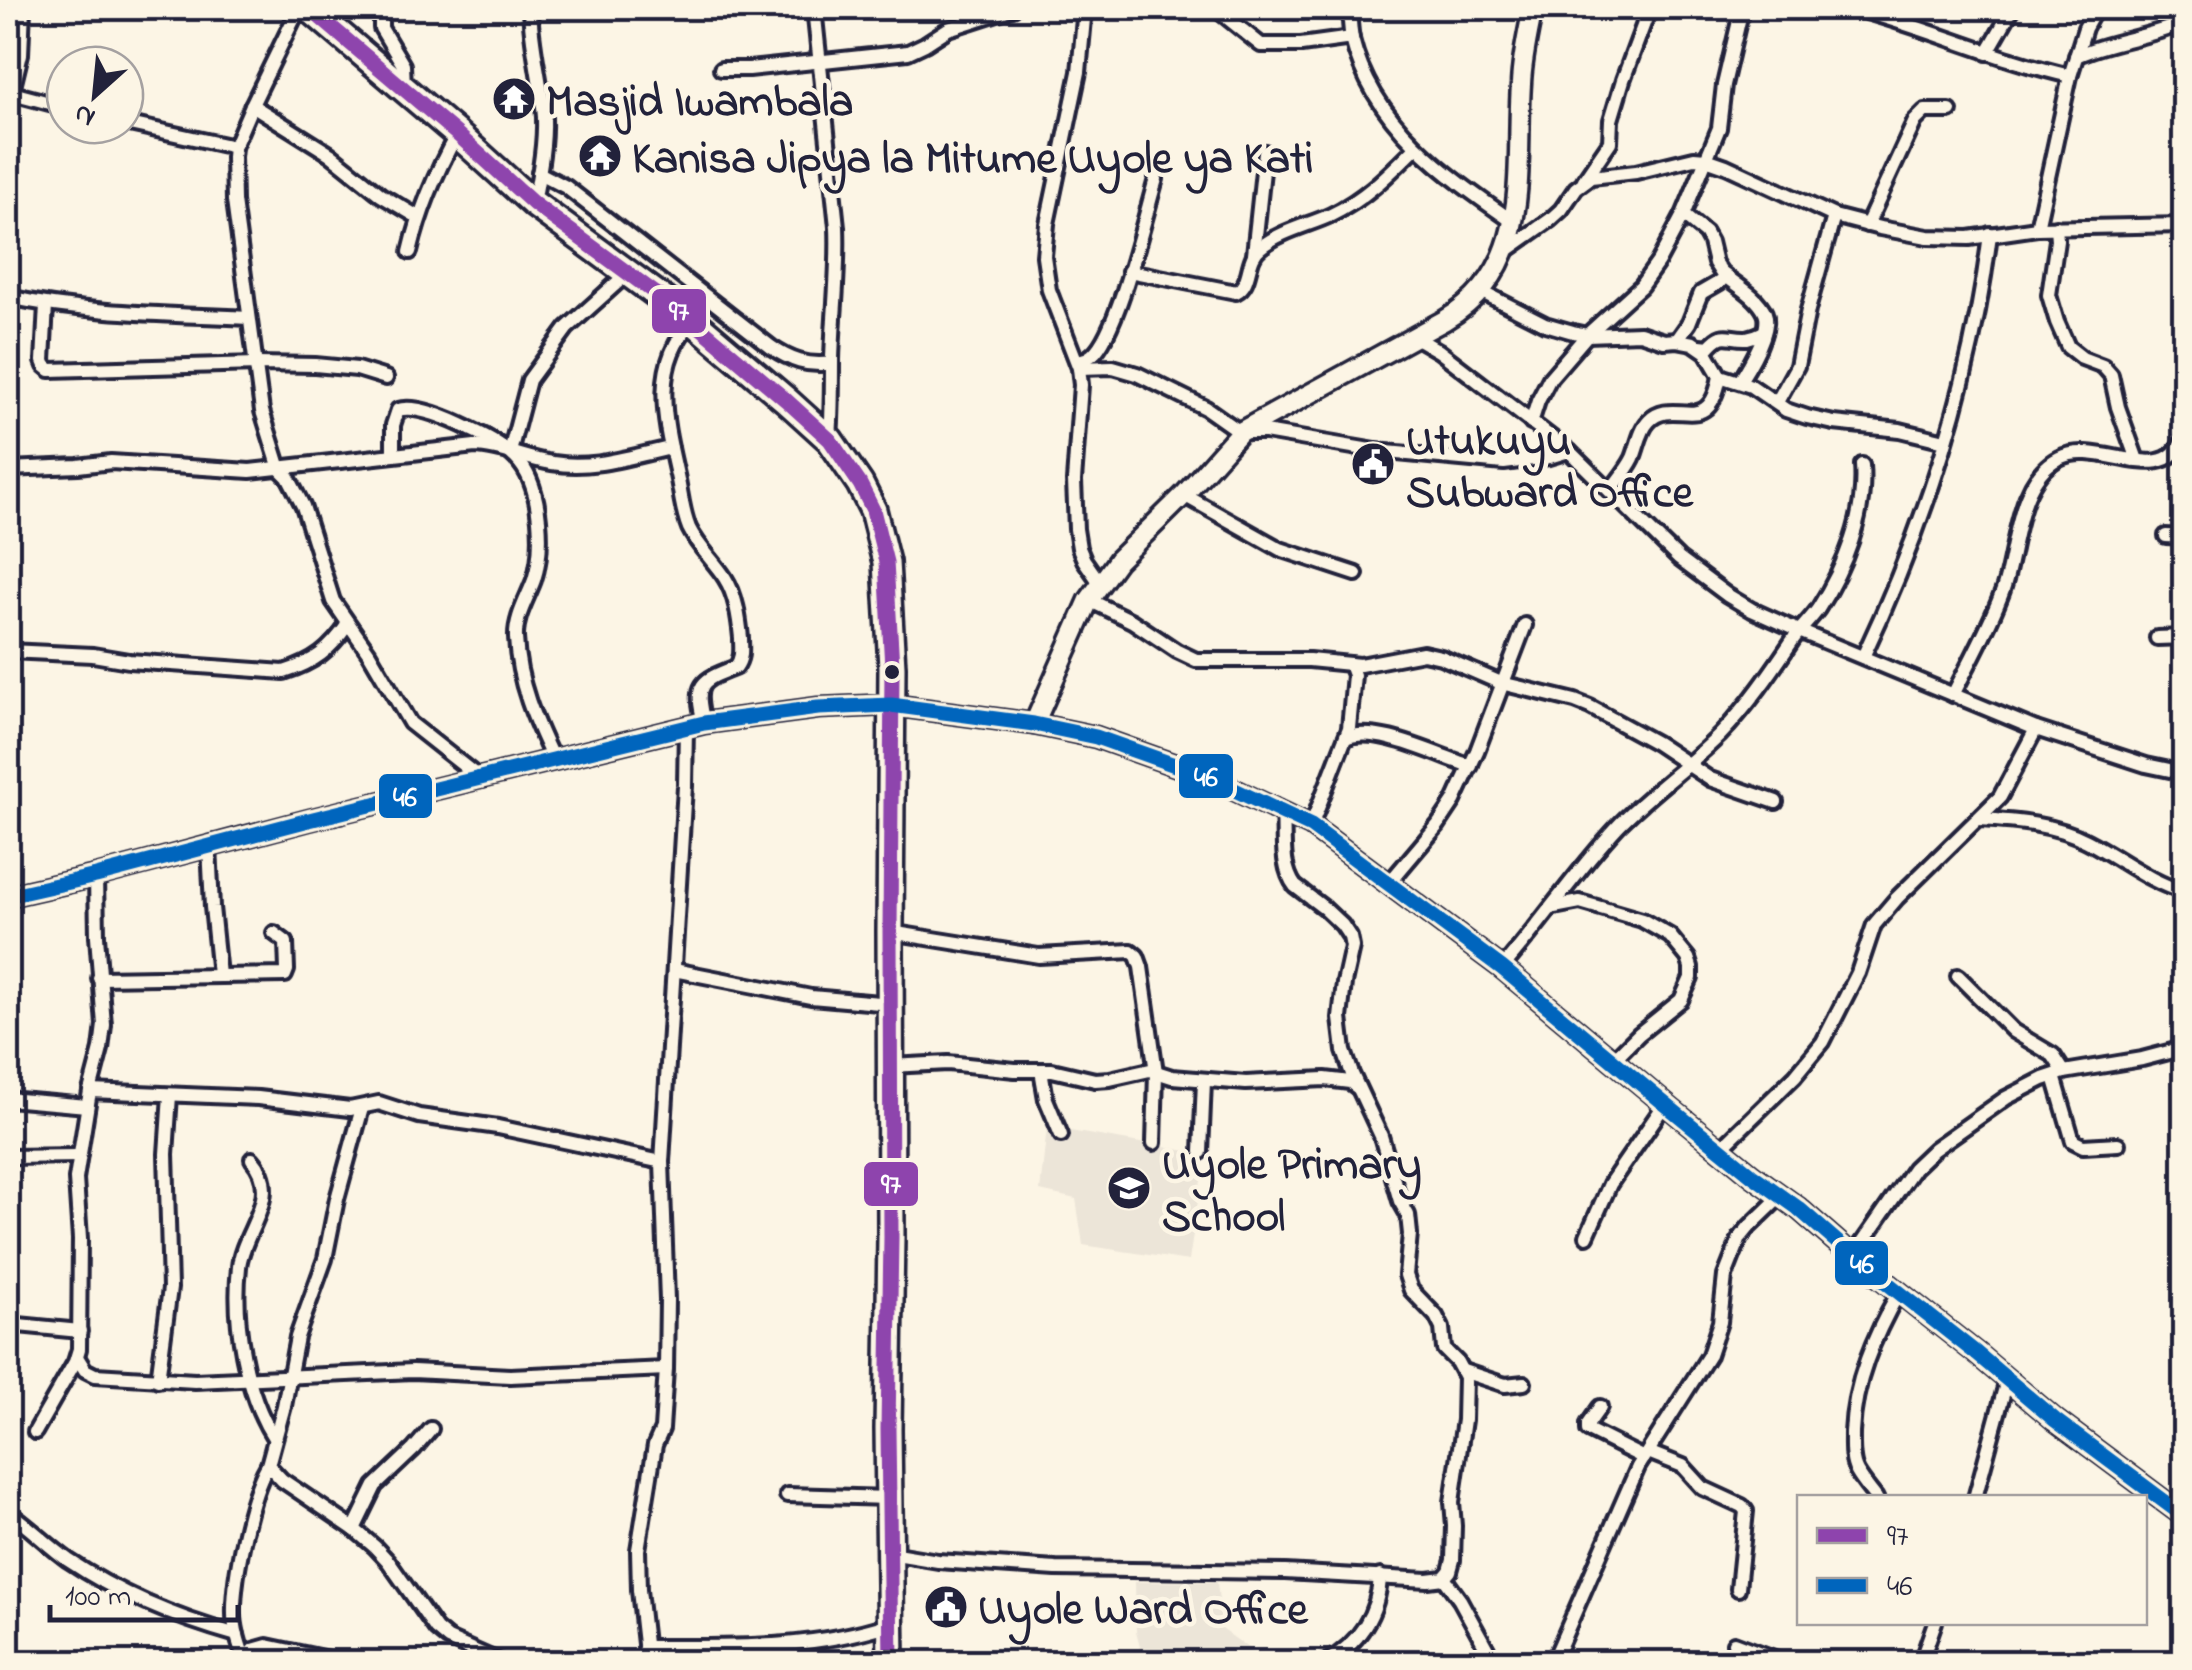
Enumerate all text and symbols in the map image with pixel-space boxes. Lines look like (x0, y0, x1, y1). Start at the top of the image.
north arrow (45, 45, 145, 145)
place label: Masjid Iwambala (546, 71, 853, 137)
temple icon: Masjid Iwambala (491, 76, 537, 122)
text: N (68, 92, 103, 137)
place label: Kanisa Jipya la Mitume Uyole ya Kati (632, 128, 1313, 194)
temple icon: Kanisa Jipya la Mitume Uyole ya Kati (577, 133, 623, 179)
line badge: 97 (650, 287, 708, 335)
text: 97 (668, 293, 689, 334)
place label: Utukuyu Subward Office (1406, 410, 1695, 528)
public building icon: Utukuyu Subward Office (1350, 441, 1396, 487)
unlabelled marker (882, 662, 902, 682)
line badge: 46 (1177, 752, 1235, 800)
text: 46 (1194, 759, 1219, 800)
line badge: 46 (377, 772, 434, 820)
text: 46 (393, 779, 418, 820)
place label: Uyole Primary School (1162, 1134, 1421, 1252)
line badge: 97 (862, 1160, 920, 1208)
school or university icon: Uyole Primary School (1106, 1165, 1152, 1211)
text: 97 (880, 1166, 901, 1207)
line badge: 46 (1833, 1239, 1890, 1287)
text: 46 (1850, 1246, 1875, 1287)
legend (1797, 1495, 2147, 1625)
text: 97 (1887, 1516, 1908, 1560)
scale bar (50, 1560, 238, 1622)
text: 46 (1887, 1566, 1913, 1610)
text: 100 m (65, 1576, 131, 1620)
place label: Uyole Ward Office (978, 1579, 1310, 1645)
public building icon: Uyole Ward Office (923, 1584, 969, 1630)

